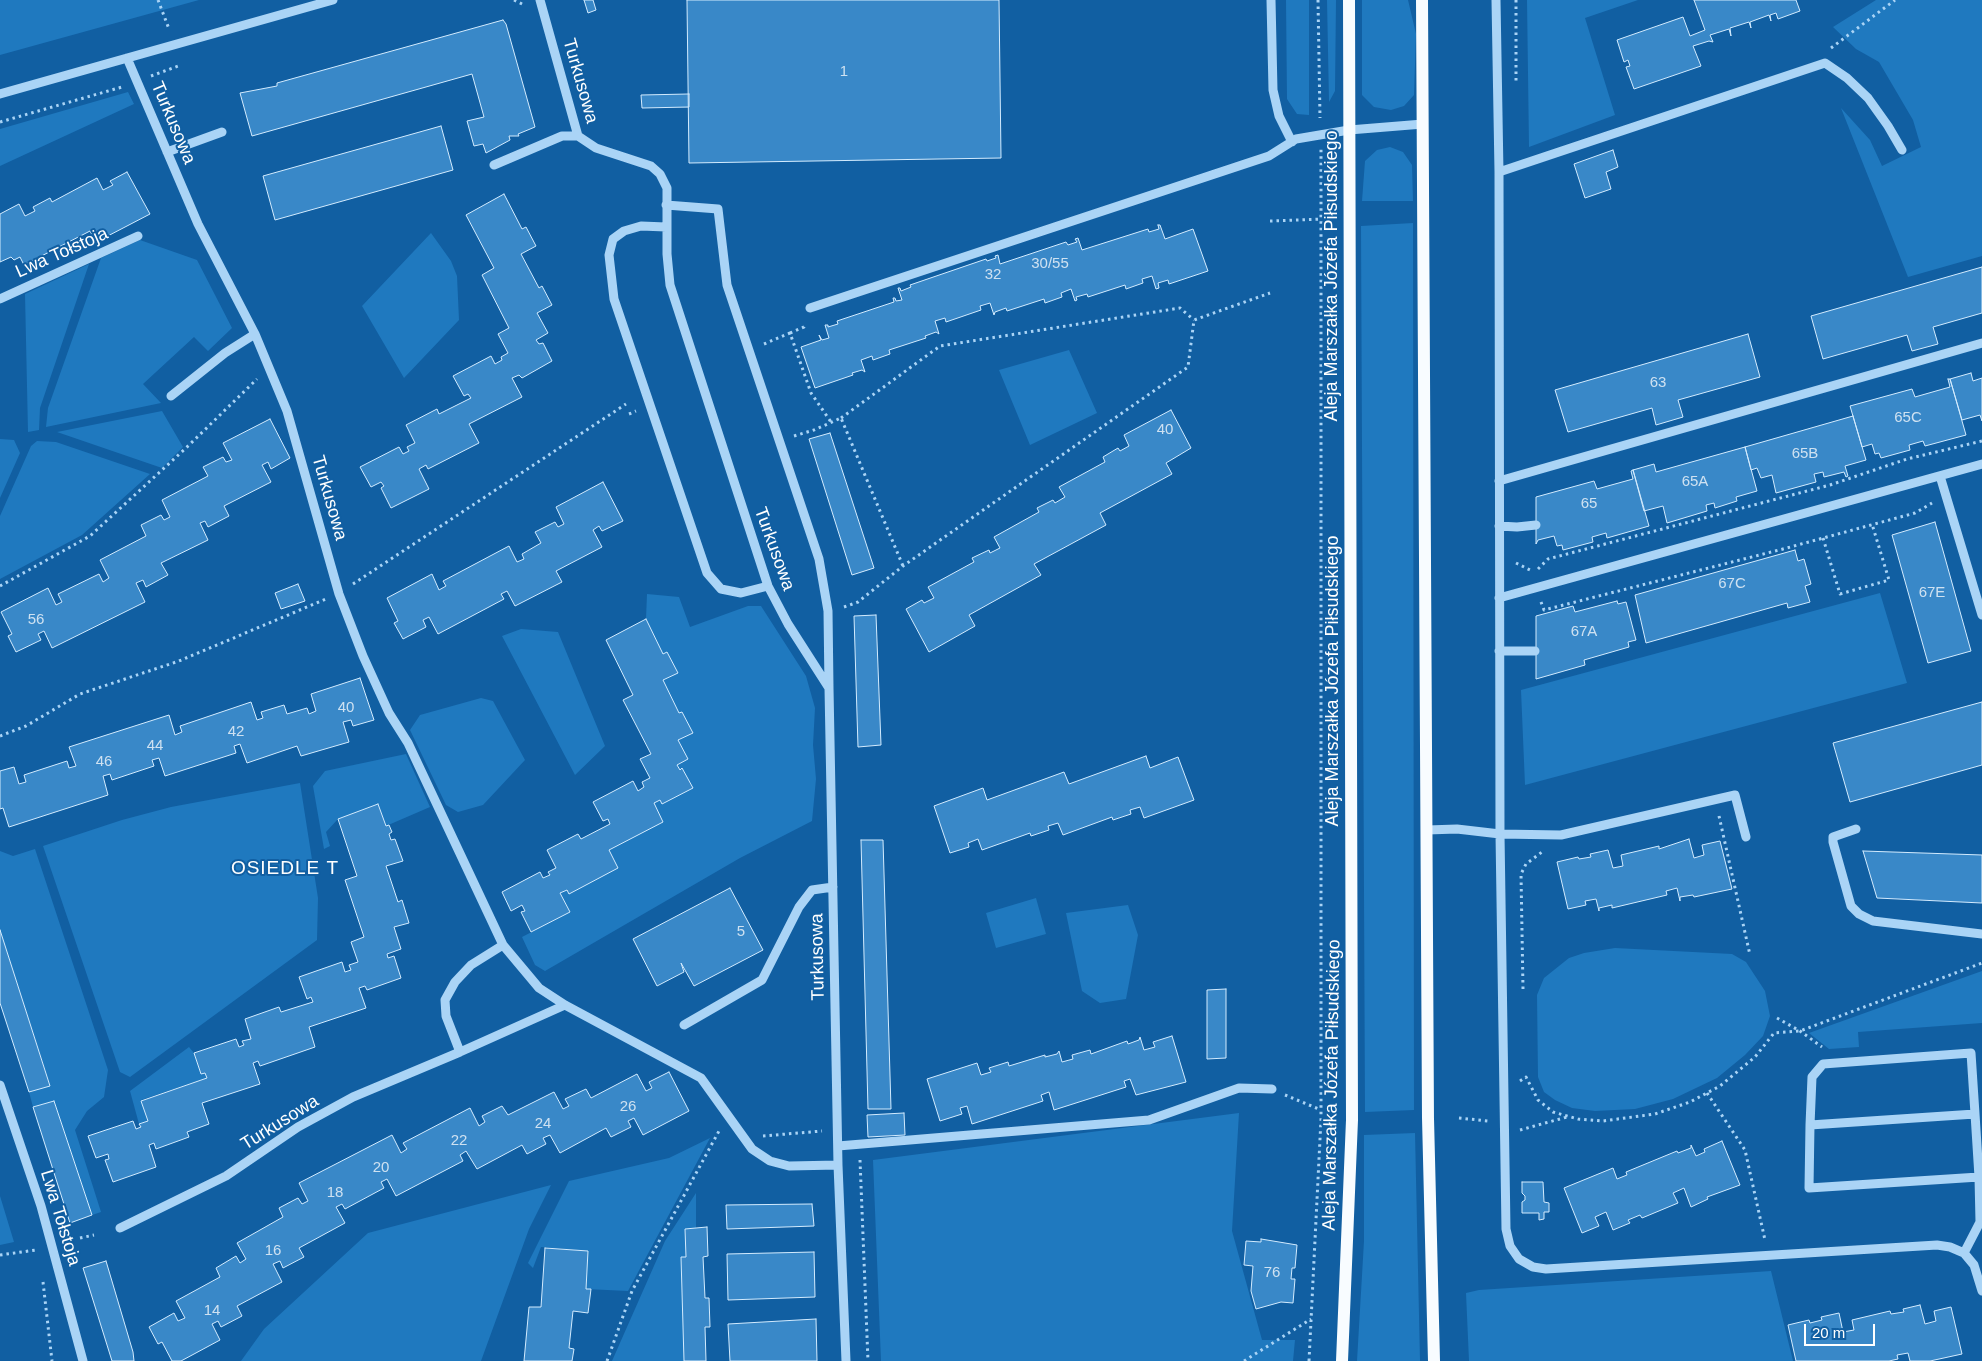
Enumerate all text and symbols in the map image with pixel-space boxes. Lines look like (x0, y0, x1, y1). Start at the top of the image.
street label: Turkusowa (558, 36, 602, 126)
house number: 1 (840, 63, 848, 81)
street label: Turkusowa (146, 79, 200, 167)
street label: Aleja Marszałka Józefa Piłsudskiego (1321, 130, 1343, 422)
street label: Lwa Tołstoja (12, 223, 112, 283)
house number: 30/55 (1031, 255, 1069, 273)
house number: 32 (985, 266, 1001, 284)
house number: 63 (1650, 374, 1666, 392)
house number: 65C (1894, 409, 1922, 427)
house number: 40 (1157, 421, 1173, 439)
house number: 65B (1792, 445, 1818, 463)
street label: Turkusowa (307, 453, 351, 543)
house number: 65A (1682, 473, 1708, 491)
house number: 65 (1581, 495, 1597, 513)
street label: Turkusowa (749, 504, 799, 594)
street label: Aleja Marszałka Józefa Piłsudskiego (1322, 535, 1344, 827)
house number: 67C (1718, 575, 1746, 593)
house number: 67E (1919, 584, 1945, 602)
house number: 56 (28, 611, 44, 629)
house number: 67A (1571, 623, 1597, 641)
house number: 40 (338, 699, 354, 717)
house number: 42 (228, 723, 244, 741)
house number: 44 (147, 737, 163, 755)
house number: 46 (96, 753, 112, 771)
district label: OSIEDLE T (230, 858, 340, 880)
street label: Turkusowa (806, 913, 830, 1001)
house number: 5 (737, 923, 745, 941)
street label: Aleja Marszałka Józefa Piłsudskiego (1319, 939, 1345, 1231)
street label: Turkusowa (237, 1091, 323, 1155)
house number: 26 (620, 1098, 636, 1116)
house number: 24 (535, 1115, 551, 1133)
house number: 22 (451, 1132, 467, 1150)
house number: 20 (373, 1159, 389, 1177)
street label: Lwa Tołstoja (35, 1167, 85, 1269)
house number: 18 (327, 1184, 343, 1202)
house number: 16 (265, 1242, 281, 1260)
house number: 76 (1264, 1264, 1280, 1282)
house number: 14 (204, 1302, 220, 1320)
scale bar (1807, 1314, 1878, 1346)
text: 20 m (1812, 1324, 1845, 1341)

